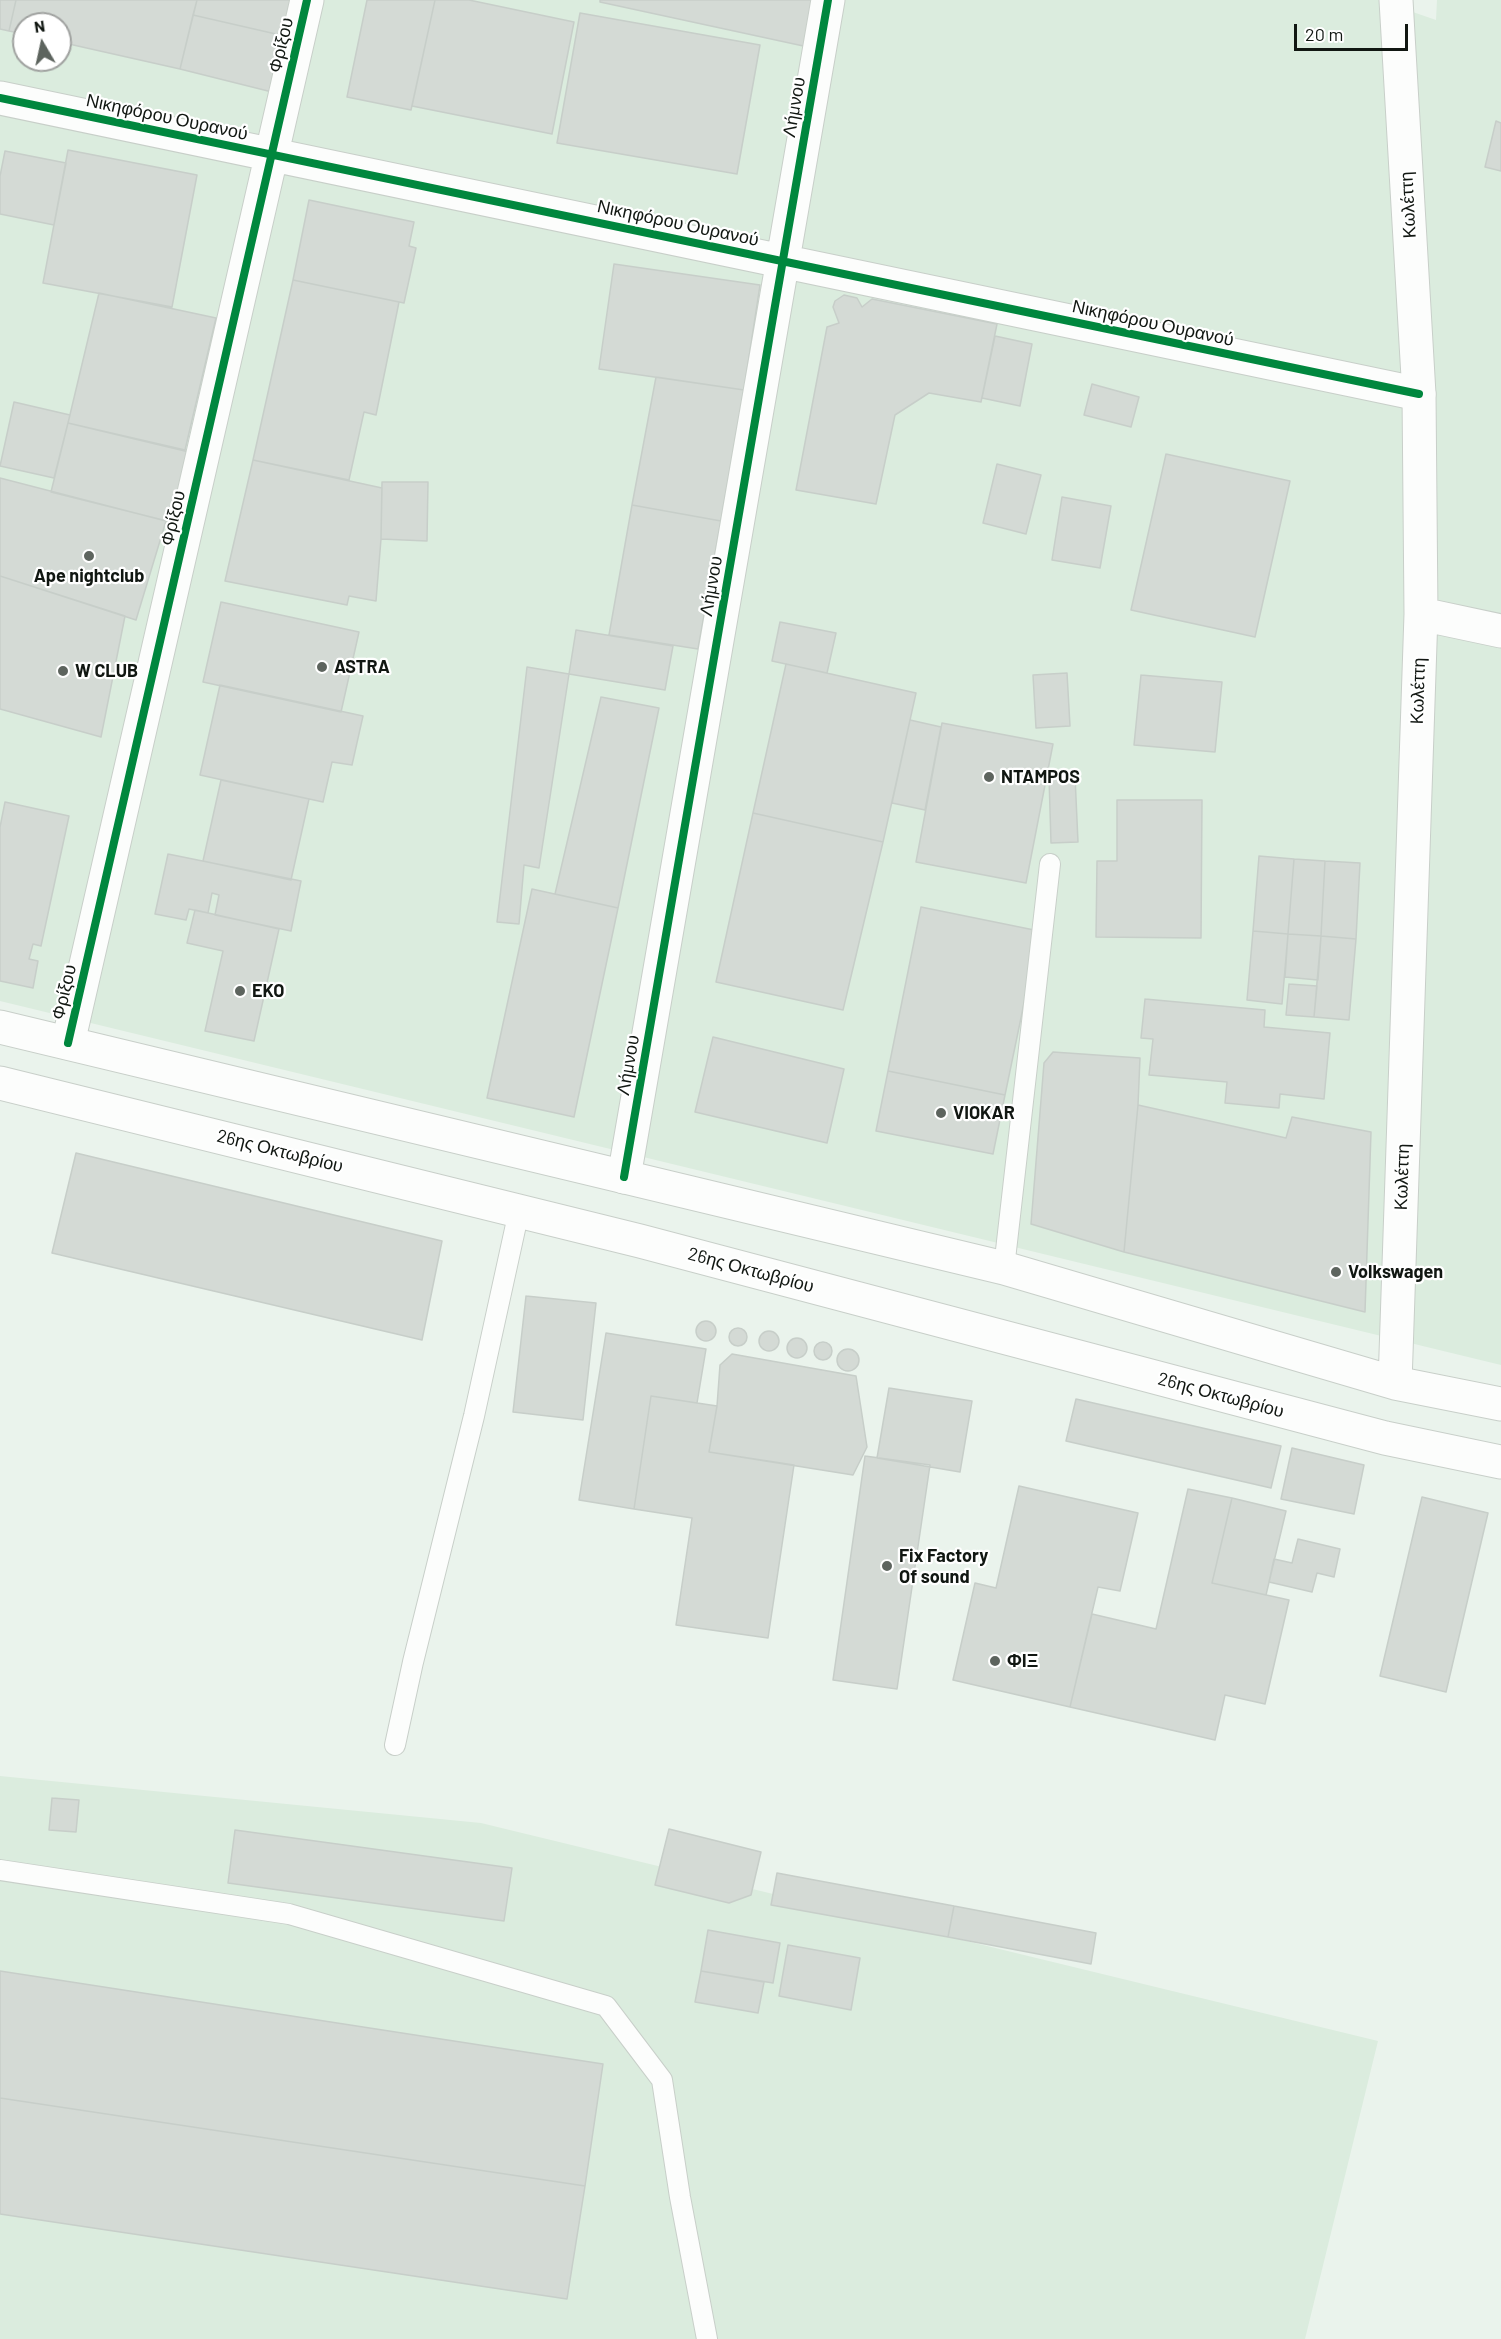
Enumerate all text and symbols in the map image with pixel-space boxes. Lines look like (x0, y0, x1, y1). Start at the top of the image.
north arrow (12, 12, 72, 72)
scale bar (1297, 12, 1411, 50)
text: N (33, 15, 46, 36)
street label: Φρίξου (264, 15, 298, 75)
text: 20 m (1305, 23, 1343, 45)
street label: Λήμνου (778, 75, 810, 139)
street label: Νικηφόρου Ουρανού (84, 89, 250, 145)
street label: Κωλέττη (1395, 171, 1421, 239)
street label: Νικηφόρου Ουρανού (595, 195, 761, 251)
street label: Νικηφόρου Ουρανού (1070, 295, 1236, 351)
street label: Φρίξου (156, 488, 190, 548)
marker: Ape nightclub (82, 549, 96, 563)
street label: Λήμνου (695, 554, 727, 618)
place label: Ape nightclub (34, 565, 144, 587)
place label: ASTRA (334, 656, 390, 678)
street label: Κωλέττη (1406, 657, 1430, 725)
place label: W CLUB (75, 660, 138, 682)
marker: ASTRA (315, 660, 329, 674)
marker: W CLUB (56, 664, 70, 678)
place label: NTAMPOS (1001, 766, 1080, 788)
marker: NTAMPOS (982, 770, 996, 784)
street label: Φρίξου (47, 962, 81, 1022)
place label: EKO (252, 980, 284, 1002)
marker: EKO (233, 984, 247, 998)
street label: Λήμνου (612, 1033, 644, 1097)
place label: VIOKAR (953, 1102, 1015, 1124)
marker: VIOKAR (934, 1106, 948, 1120)
street label: 26ης Οκτωβρίου (215, 1125, 345, 1177)
street label: Κωλέττη (1390, 1143, 1414, 1211)
street label: 26ης Οκτωβρίου (686, 1243, 816, 1297)
place label: Volkswagen (1348, 1261, 1443, 1283)
marker: Volkswagen (1329, 1265, 1343, 1279)
street label: 26ης Οκτωβρίου (1156, 1368, 1286, 1422)
place label: Fix Factory Of sound (899, 1545, 988, 1588)
marker: Fix Factory Of sound (880, 1559, 894, 1573)
place label: ΦΙΞ (1007, 1650, 1038, 1672)
marker: ΦΙΞ (988, 1654, 1002, 1668)

